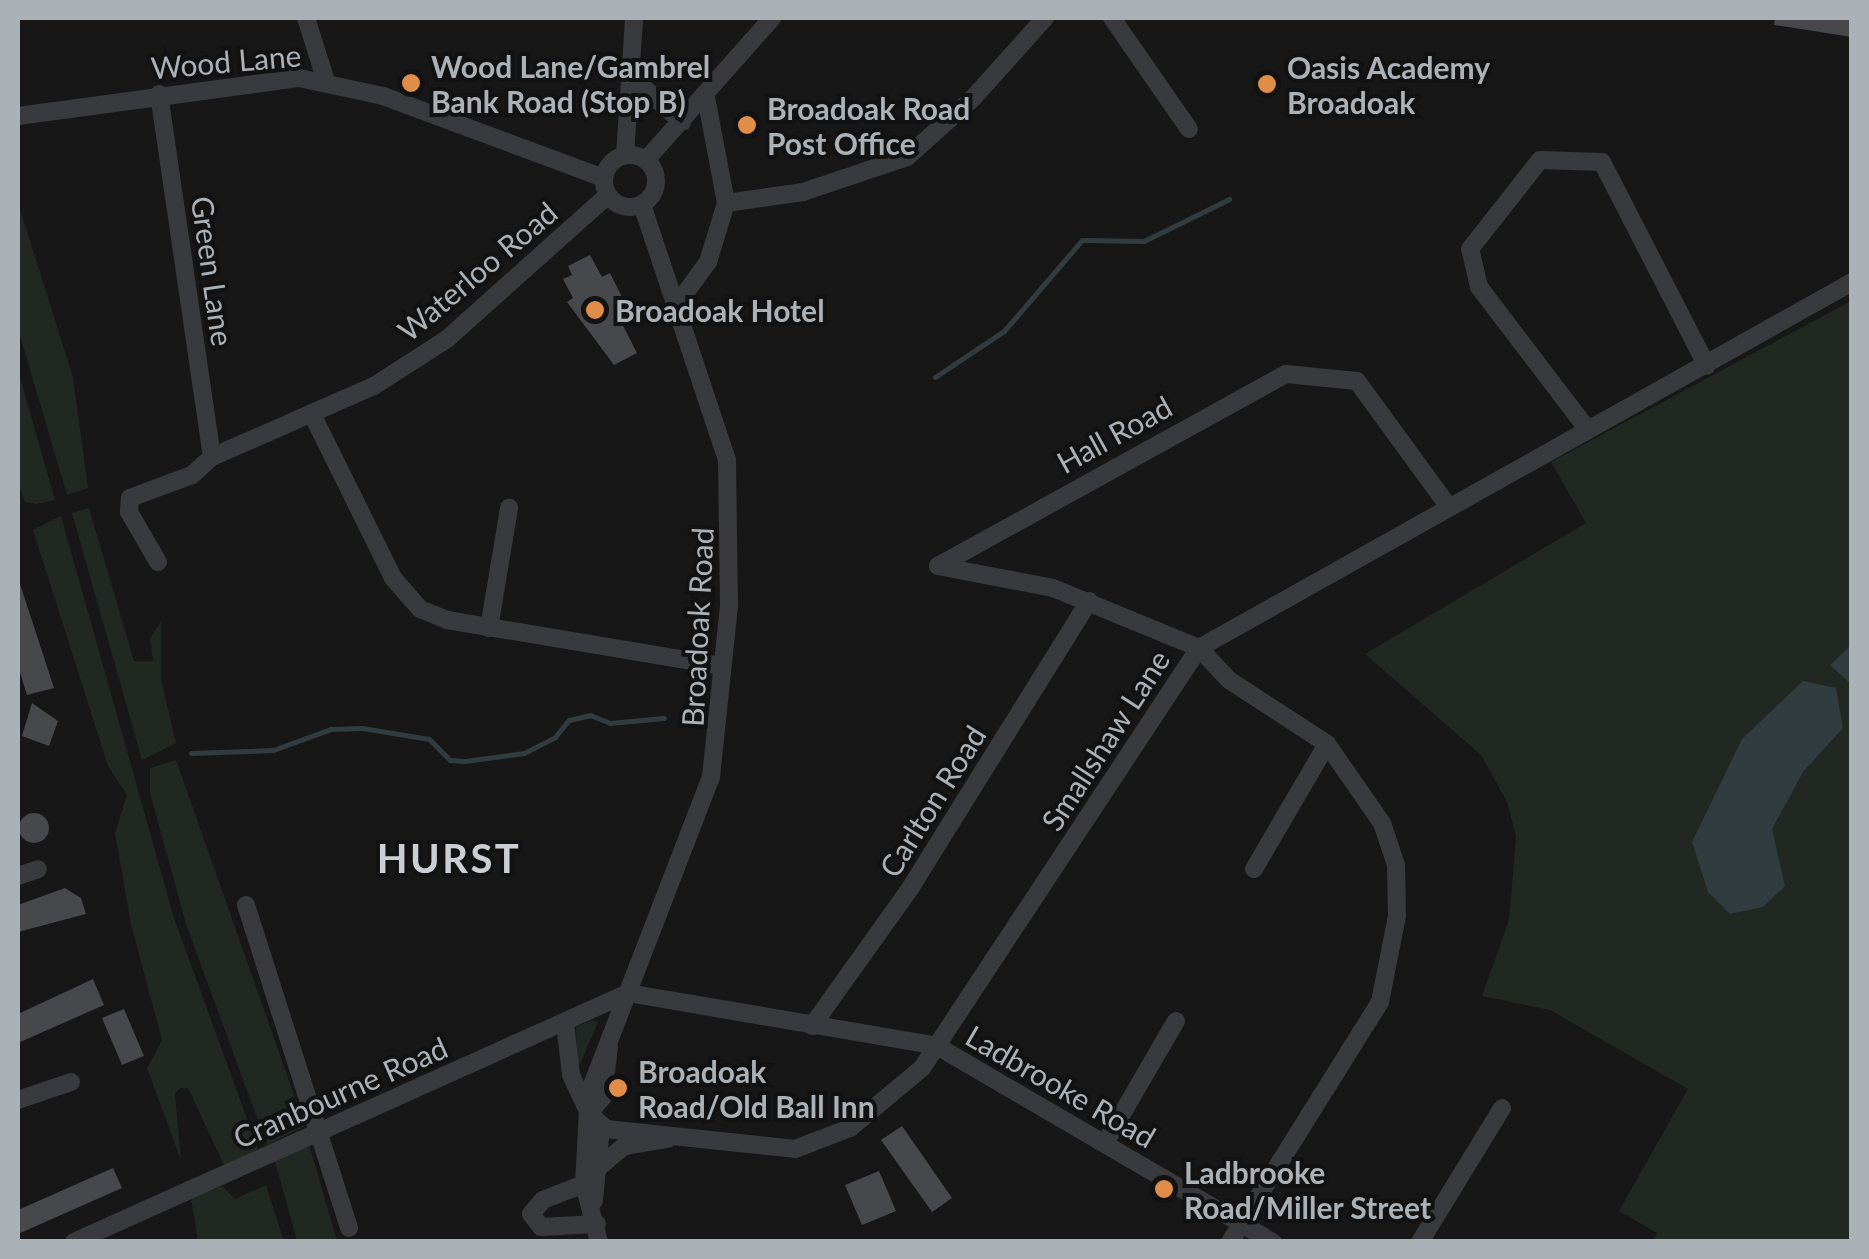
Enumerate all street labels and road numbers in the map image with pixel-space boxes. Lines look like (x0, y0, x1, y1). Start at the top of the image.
street label: Wood Lane (149, 36, 303, 86)
street label: Green Lane (185, 194, 241, 348)
street label: Waterloo Road (390, 194, 564, 348)
street label: Hall Road (1050, 388, 1178, 480)
street label: Broadoak Road (674, 526, 720, 728)
street label: Smallshaw Lane (1033, 643, 1177, 837)
street label: Carlton Road (871, 719, 993, 883)
street label: Ladbrooke Road (960, 1017, 1162, 1155)
street label: Cranbourne Road (227, 1029, 453, 1155)

